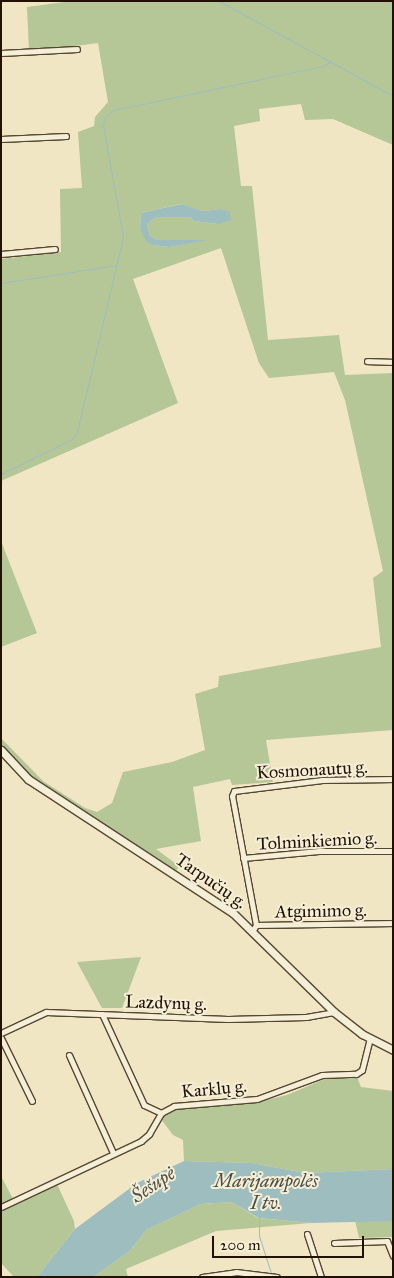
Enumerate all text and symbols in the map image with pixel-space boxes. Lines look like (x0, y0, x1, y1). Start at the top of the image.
street label: Kosmonautų g. (256, 756, 368, 784)
street label: Tolminkiemio g. (256, 827, 378, 855)
street label: Tarpučių g. (171, 849, 251, 913)
street label: Atgimimo g. (275, 899, 367, 923)
street label: Lazdynų g. (125, 991, 207, 1015)
street label: Karklų g. (180, 1075, 248, 1103)
water label: Šešupė (127, 1162, 179, 1208)
water label: Marijampolės I tv. (214, 1170, 318, 1214)
scale bar (214, 1226, 366, 1258)
text: 200 m (220, 1236, 261, 1254)

